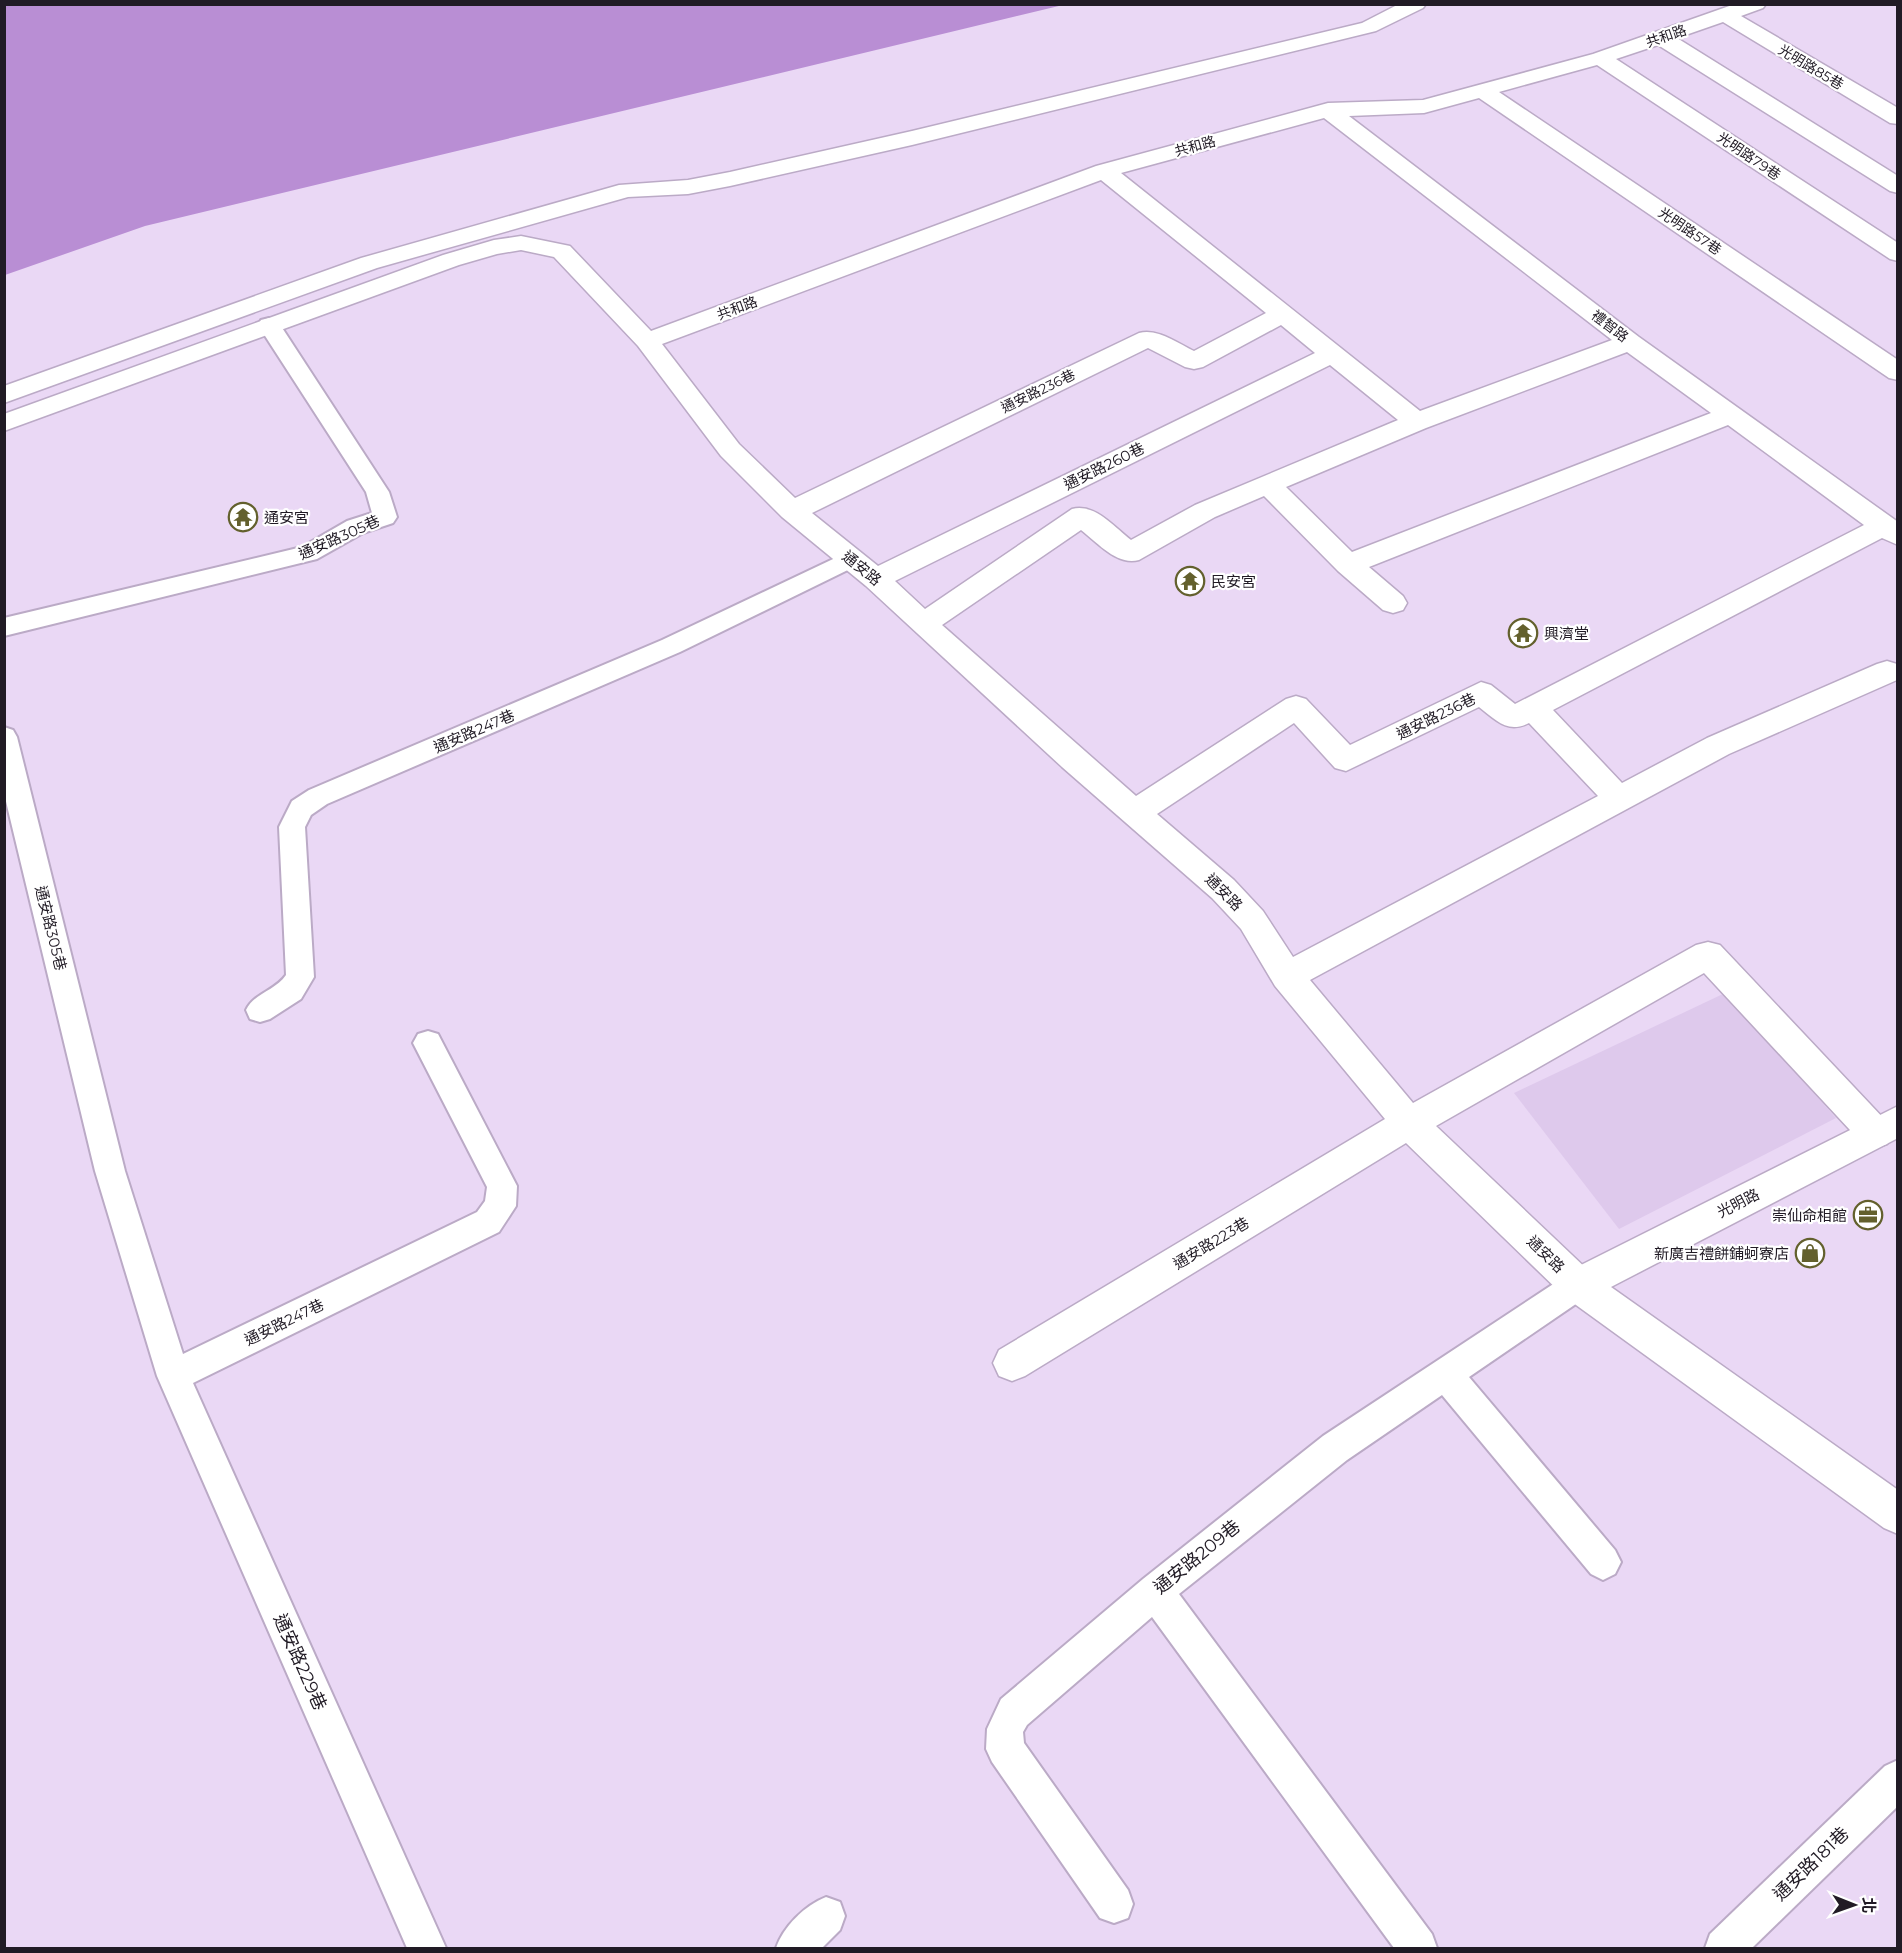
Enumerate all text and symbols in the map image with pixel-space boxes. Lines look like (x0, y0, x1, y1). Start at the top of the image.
street label: 共和路 (1643, 21, 1689, 51)
street label: 光明路85巷 (1775, 41, 1847, 93)
street label: 光明路79巷 (1714, 128, 1784, 184)
street label: 共和路 (1172, 132, 1218, 160)
street label: 光明路57巷 (1655, 203, 1725, 259)
street label: 共和路 (714, 292, 760, 324)
street label: 禮智路 (1588, 306, 1632, 346)
street label: 通安路236巷 (998, 365, 1078, 417)
street label: 通安路260巷 (1060, 438, 1148, 494)
temple icon: 通安宮 (227, 501, 259, 533)
place label: 通安宮 (264, 508, 309, 527)
street label: 通安路305巷 (295, 511, 383, 563)
street label: 通安路 (839, 546, 885, 590)
temple icon: 民安宮 (1174, 565, 1206, 597)
place label: 民安宮 (1211, 572, 1256, 591)
temple icon: 興濟堂 (1507, 617, 1539, 649)
place label: 興濟堂 (1544, 624, 1589, 643)
street label: 通安路236巷 (1393, 689, 1479, 743)
street label: 通安路247巷 (431, 705, 517, 757)
street label: 通安路 (1201, 869, 1247, 915)
street label: 通安路305巷 (31, 884, 71, 972)
street label: 光明路 (1714, 1184, 1762, 1222)
office icon: 崇仙命相館 (1852, 1199, 1884, 1231)
place label: 崇仙命相館 (1772, 1206, 1847, 1225)
street label: 通安路223巷 (1169, 1213, 1253, 1273)
street label: 通安路 (1523, 1232, 1569, 1276)
shop icon: 新廣吉禮餅鋪蚵寮店 (1794, 1237, 1826, 1269)
place label: 新廣吉禮餅鋪蚵寮店 (1654, 1244, 1789, 1263)
street label: 通安路247巷 (241, 1295, 327, 1349)
street label: 通安路209巷 (1149, 1515, 1245, 1599)
street label: 通安路229巷 (269, 1610, 331, 1714)
street label: 通安路181巷 (1769, 1823, 1853, 1905)
north arrow (1824, 1875, 1884, 1935)
text: 北 (1859, 1897, 1878, 1913)

